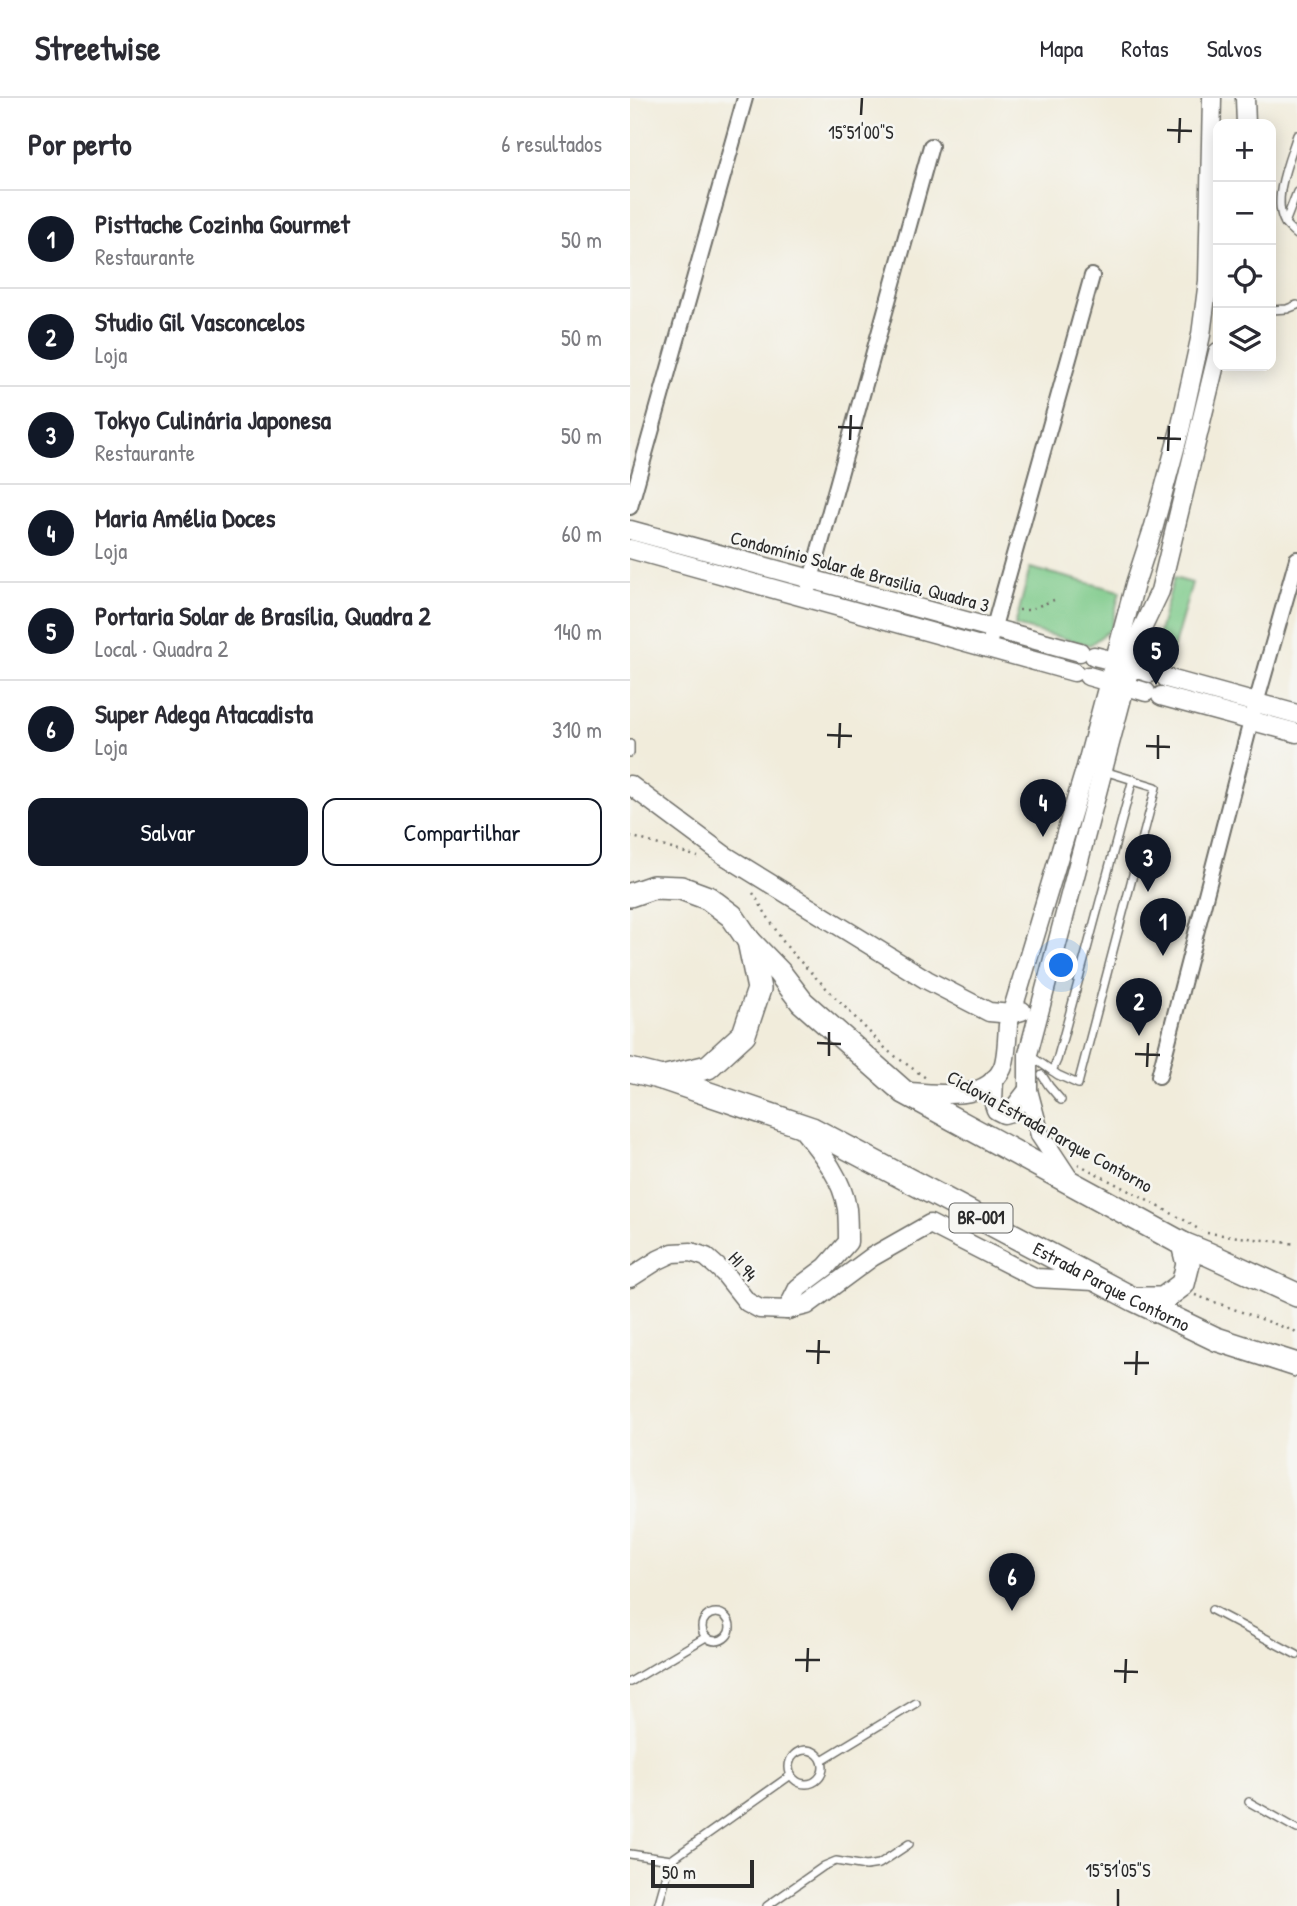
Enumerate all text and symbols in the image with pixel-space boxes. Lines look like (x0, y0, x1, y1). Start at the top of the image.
text: Streetwise (35, 26, 160, 70)
text: Mapa (1040, 32, 1083, 64)
text: Rotas (1121, 32, 1169, 64)
text: Salvos (1207, 32, 1262, 64)
map controls (1213, 119, 1276, 371)
button: + (1213, 119, 1276, 182)
text: 15°51'00"S (828, 120, 894, 145)
text: Por perto (28, 124, 132, 164)
text: 6 resultados (501, 128, 602, 159)
button: − (1213, 182, 1276, 245)
text: Pisttache Cozinha Gourmet (95, 206, 350, 241)
text: 1 (47, 224, 55, 255)
text: 50 m (561, 224, 602, 255)
text: Restaurante (95, 241, 195, 272)
button: locate (1213, 245, 1276, 308)
text: Studio Gil Vasconcelos (95, 304, 305, 339)
button: layers (1213, 308, 1276, 371)
text: 2 (46, 322, 56, 353)
text: 50 m (561, 322, 602, 353)
text: Loja (95, 339, 127, 370)
text: Tokyo Culinária Japonesa (95, 402, 331, 437)
text: 3 (46, 420, 56, 451)
text: 50 m (561, 420, 602, 451)
text: Restaurante (95, 437, 195, 468)
text: Maria Amélia Doces (95, 500, 276, 535)
text: 4 (47, 518, 55, 549)
text: 60 m (562, 518, 602, 549)
street label: Condomínio Solar de Brasilia, Quadra 3 (728, 524, 992, 618)
text: Loja (95, 535, 127, 566)
text: Portaria Solar de Brasília, Quadra 2 (95, 598, 431, 633)
text: 5 (46, 616, 56, 647)
text: 140 m (554, 616, 602, 647)
pin: 5 (1133, 627, 1179, 685)
text: Local · Quadra 2 (95, 633, 228, 664)
text: Super Adega Atacadista (95, 696, 313, 731)
text: 6 (46, 714, 56, 745)
text: 310 m (552, 714, 602, 745)
text: Loja (95, 731, 127, 762)
pin: 4 (1020, 779, 1066, 837)
button: Salvar (28, 798, 308, 866)
button: Compartilhar (322, 798, 602, 866)
pin: 3 (1125, 834, 1171, 892)
pin: 1 (1140, 898, 1186, 956)
your location (1044, 948, 1078, 982)
pin: 2 (1116, 978, 1162, 1036)
street label: Ciclovia Estrada Parque Contorno (943, 1064, 1158, 1199)
road number: BR-001 (950, 1204, 1012, 1232)
street label: Estrada Parque Contorno (1029, 1235, 1195, 1338)
street label: HI 94 (723, 1245, 763, 1287)
pin: 6 (989, 1553, 1035, 1611)
scale bar (651, 1857, 754, 1889)
text: 15°51'05"S (1086, 1858, 1150, 1883)
text: 50 m (662, 1859, 696, 1885)

